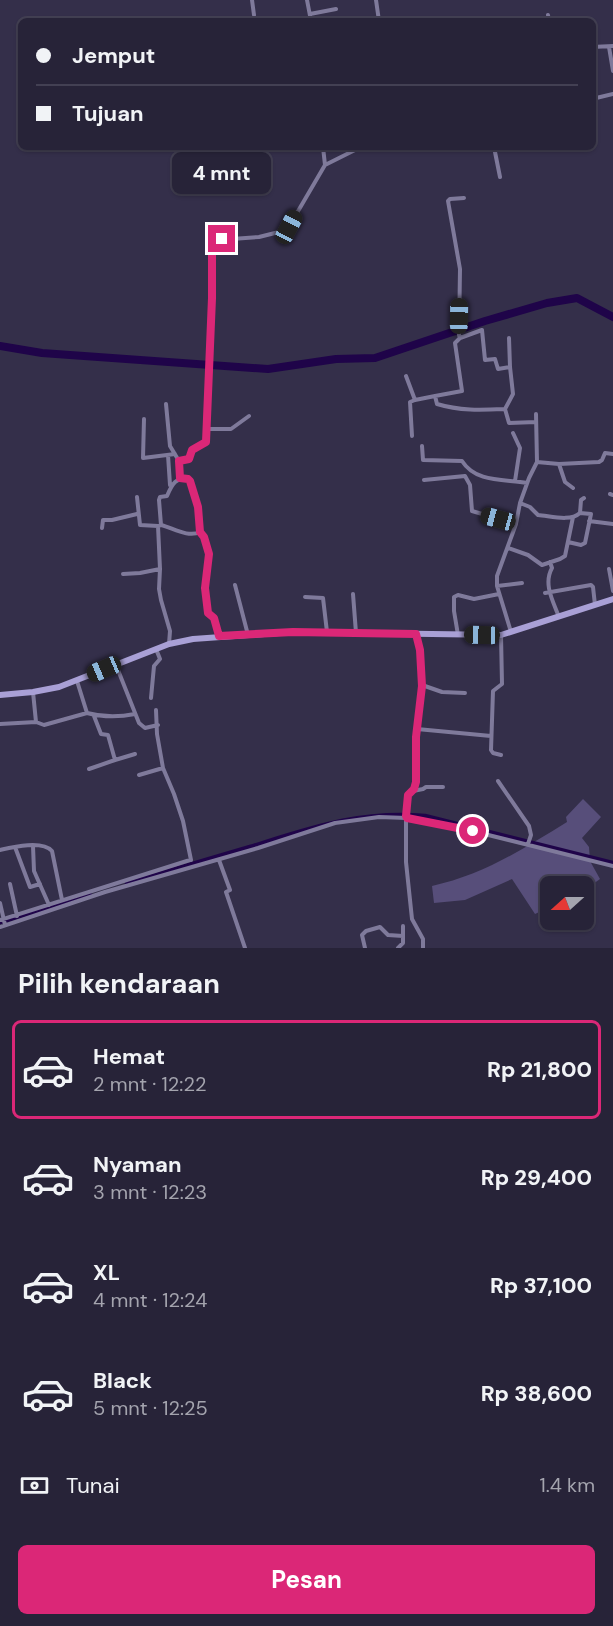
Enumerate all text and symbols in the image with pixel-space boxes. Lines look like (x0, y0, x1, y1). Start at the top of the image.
text: Jemput (72, 41, 155, 70)
text: Tujuan (72, 99, 144, 128)
callout: 4 mnt (172, 152, 272, 194)
text: 4 mnt (193, 160, 250, 186)
car (273, 207, 305, 247)
route end (208, 225, 235, 252)
car (450, 298, 468, 334)
car (478, 506, 518, 532)
car (464, 626, 500, 644)
car (84, 654, 124, 684)
route start (459, 817, 486, 844)
north arrow (540, 876, 594, 930)
map controls (540, 876, 594, 930)
text: Pilih kendaraan (18, 966, 220, 1001)
text: Hemat (93, 1042, 165, 1071)
icon: car (21, 1043, 75, 1097)
text: Rp 21,800 (487, 1055, 592, 1084)
text: 2 mnt · 12:22 (93, 1071, 206, 1097)
text: Nyaman (93, 1150, 182, 1179)
icon: car (21, 1151, 75, 1205)
text: Rp 29,400 (481, 1163, 592, 1192)
text: 3 mnt · 12:23 (93, 1179, 207, 1205)
text: XL (93, 1258, 120, 1287)
icon: car (21, 1259, 75, 1313)
text: Rp 37,100 (490, 1271, 592, 1300)
text: 4 mnt · 12:24 (93, 1287, 207, 1313)
text: Black (93, 1366, 152, 1395)
icon: car (21, 1367, 75, 1421)
text: Rp 38,600 (481, 1379, 592, 1408)
text: 5 mnt · 12:25 (93, 1395, 208, 1421)
icon: cash (18, 1469, 51, 1502)
text: Tunai (66, 1471, 120, 1500)
text: 1.4 km (539, 1472, 595, 1498)
button: Pesan (18, 1545, 595, 1614)

